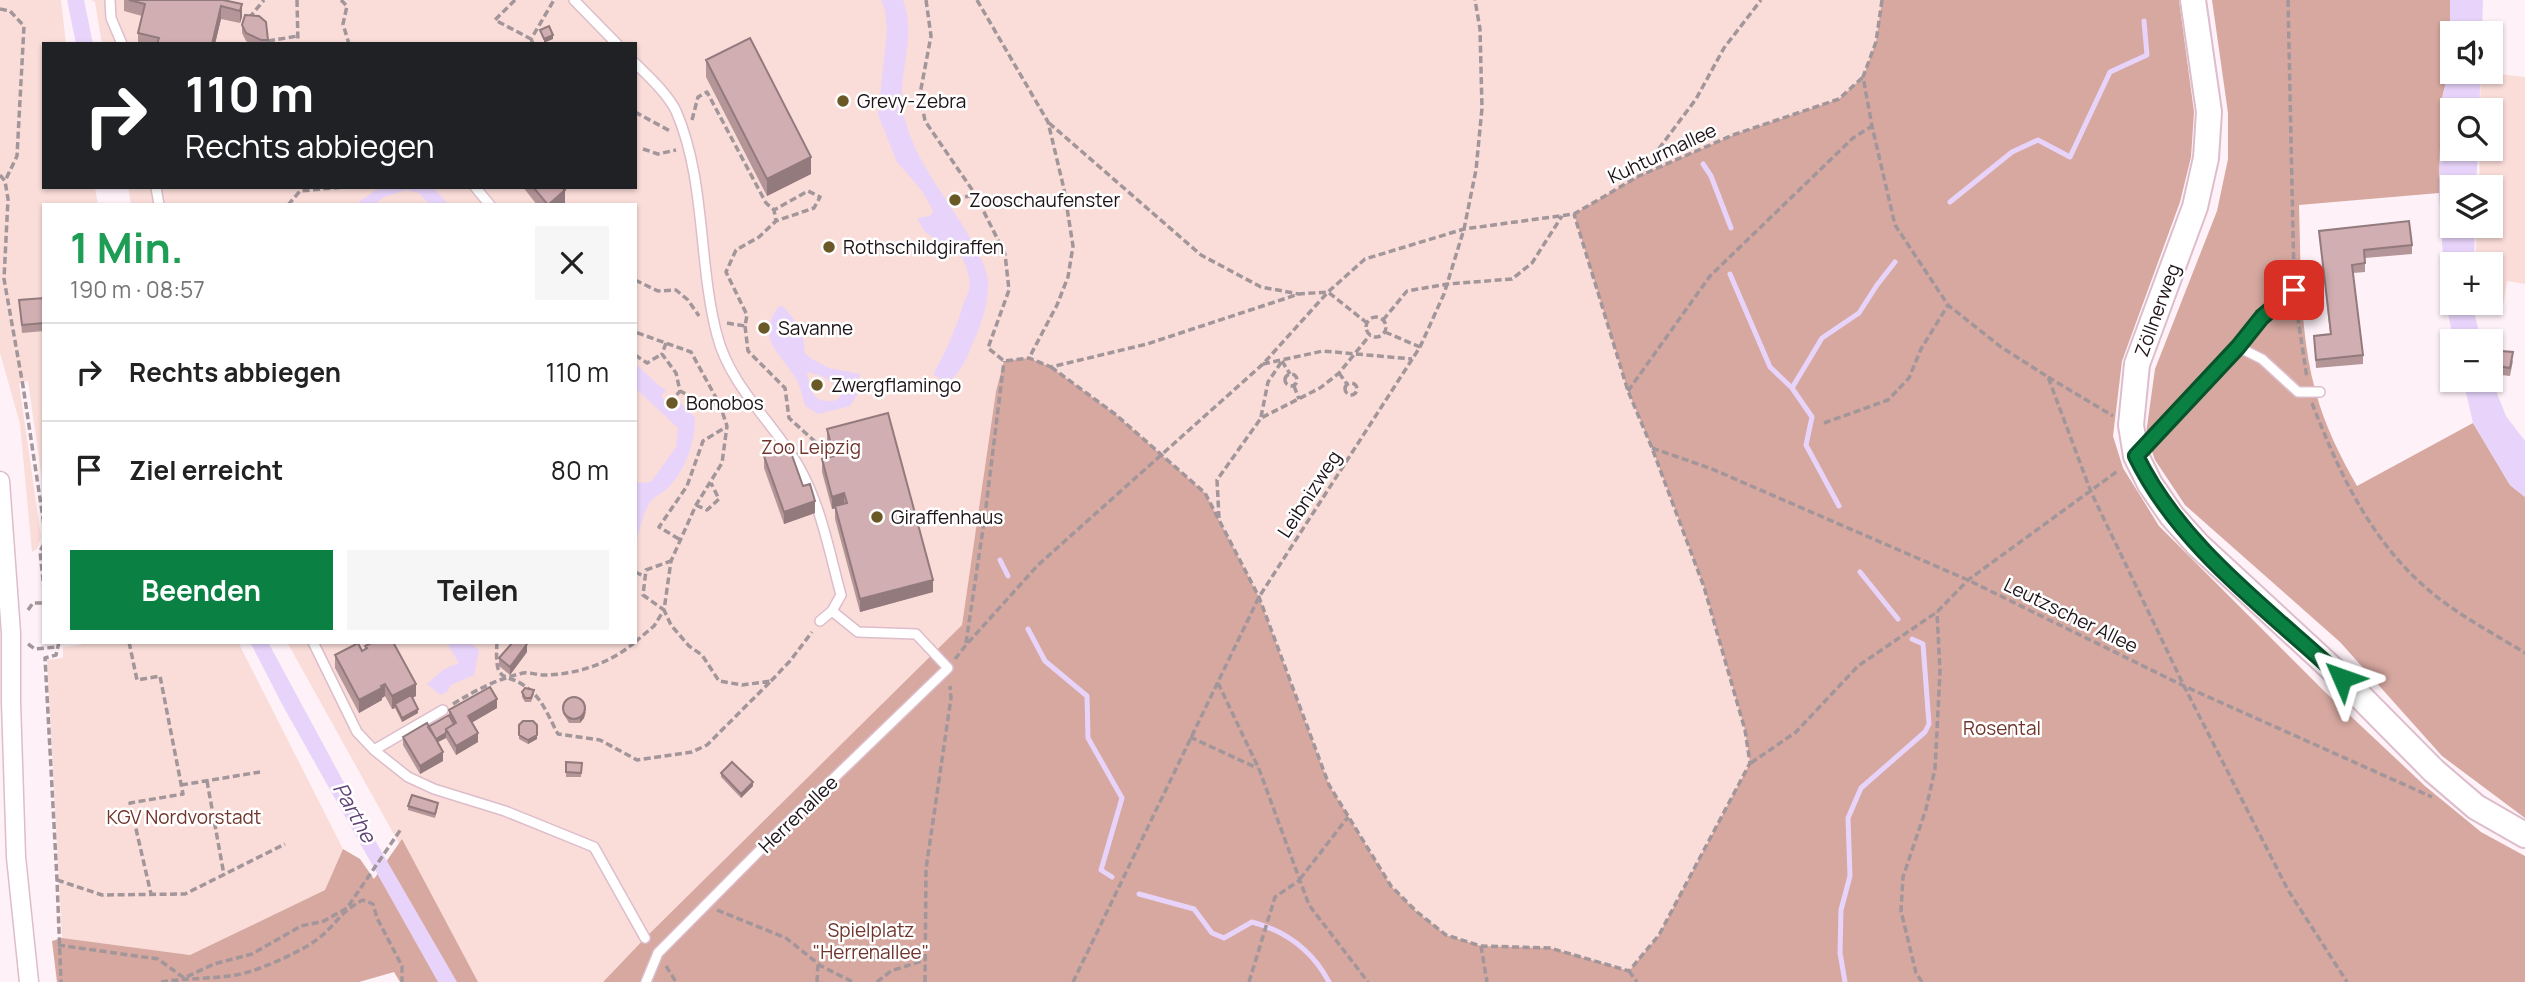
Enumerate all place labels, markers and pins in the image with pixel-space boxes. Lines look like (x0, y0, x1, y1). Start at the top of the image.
place label: Grevy-Zebra (857, 88, 966, 114)
marker: Grevy-Zebra (835, 93, 851, 109)
place label: Zooschaufenster (969, 187, 1120, 213)
marker: Zooschaufenster (947, 192, 963, 208)
place label: Rothschildgiraffen (843, 234, 1004, 260)
marker: Rothschildgiraffen (821, 239, 837, 255)
pin (2264, 260, 2324, 320)
place label: Savanne (778, 315, 853, 341)
marker: Savanne (756, 320, 772, 336)
place label: Zwergflamingo (831, 372, 961, 398)
marker: Zwergflamingo (809, 377, 825, 393)
place label: Bonobos (686, 390, 764, 416)
marker: Bonobos (664, 395, 680, 411)
place label: Giraffenhaus (891, 504, 1003, 530)
marker: Giraffenhaus (869, 509, 885, 525)

